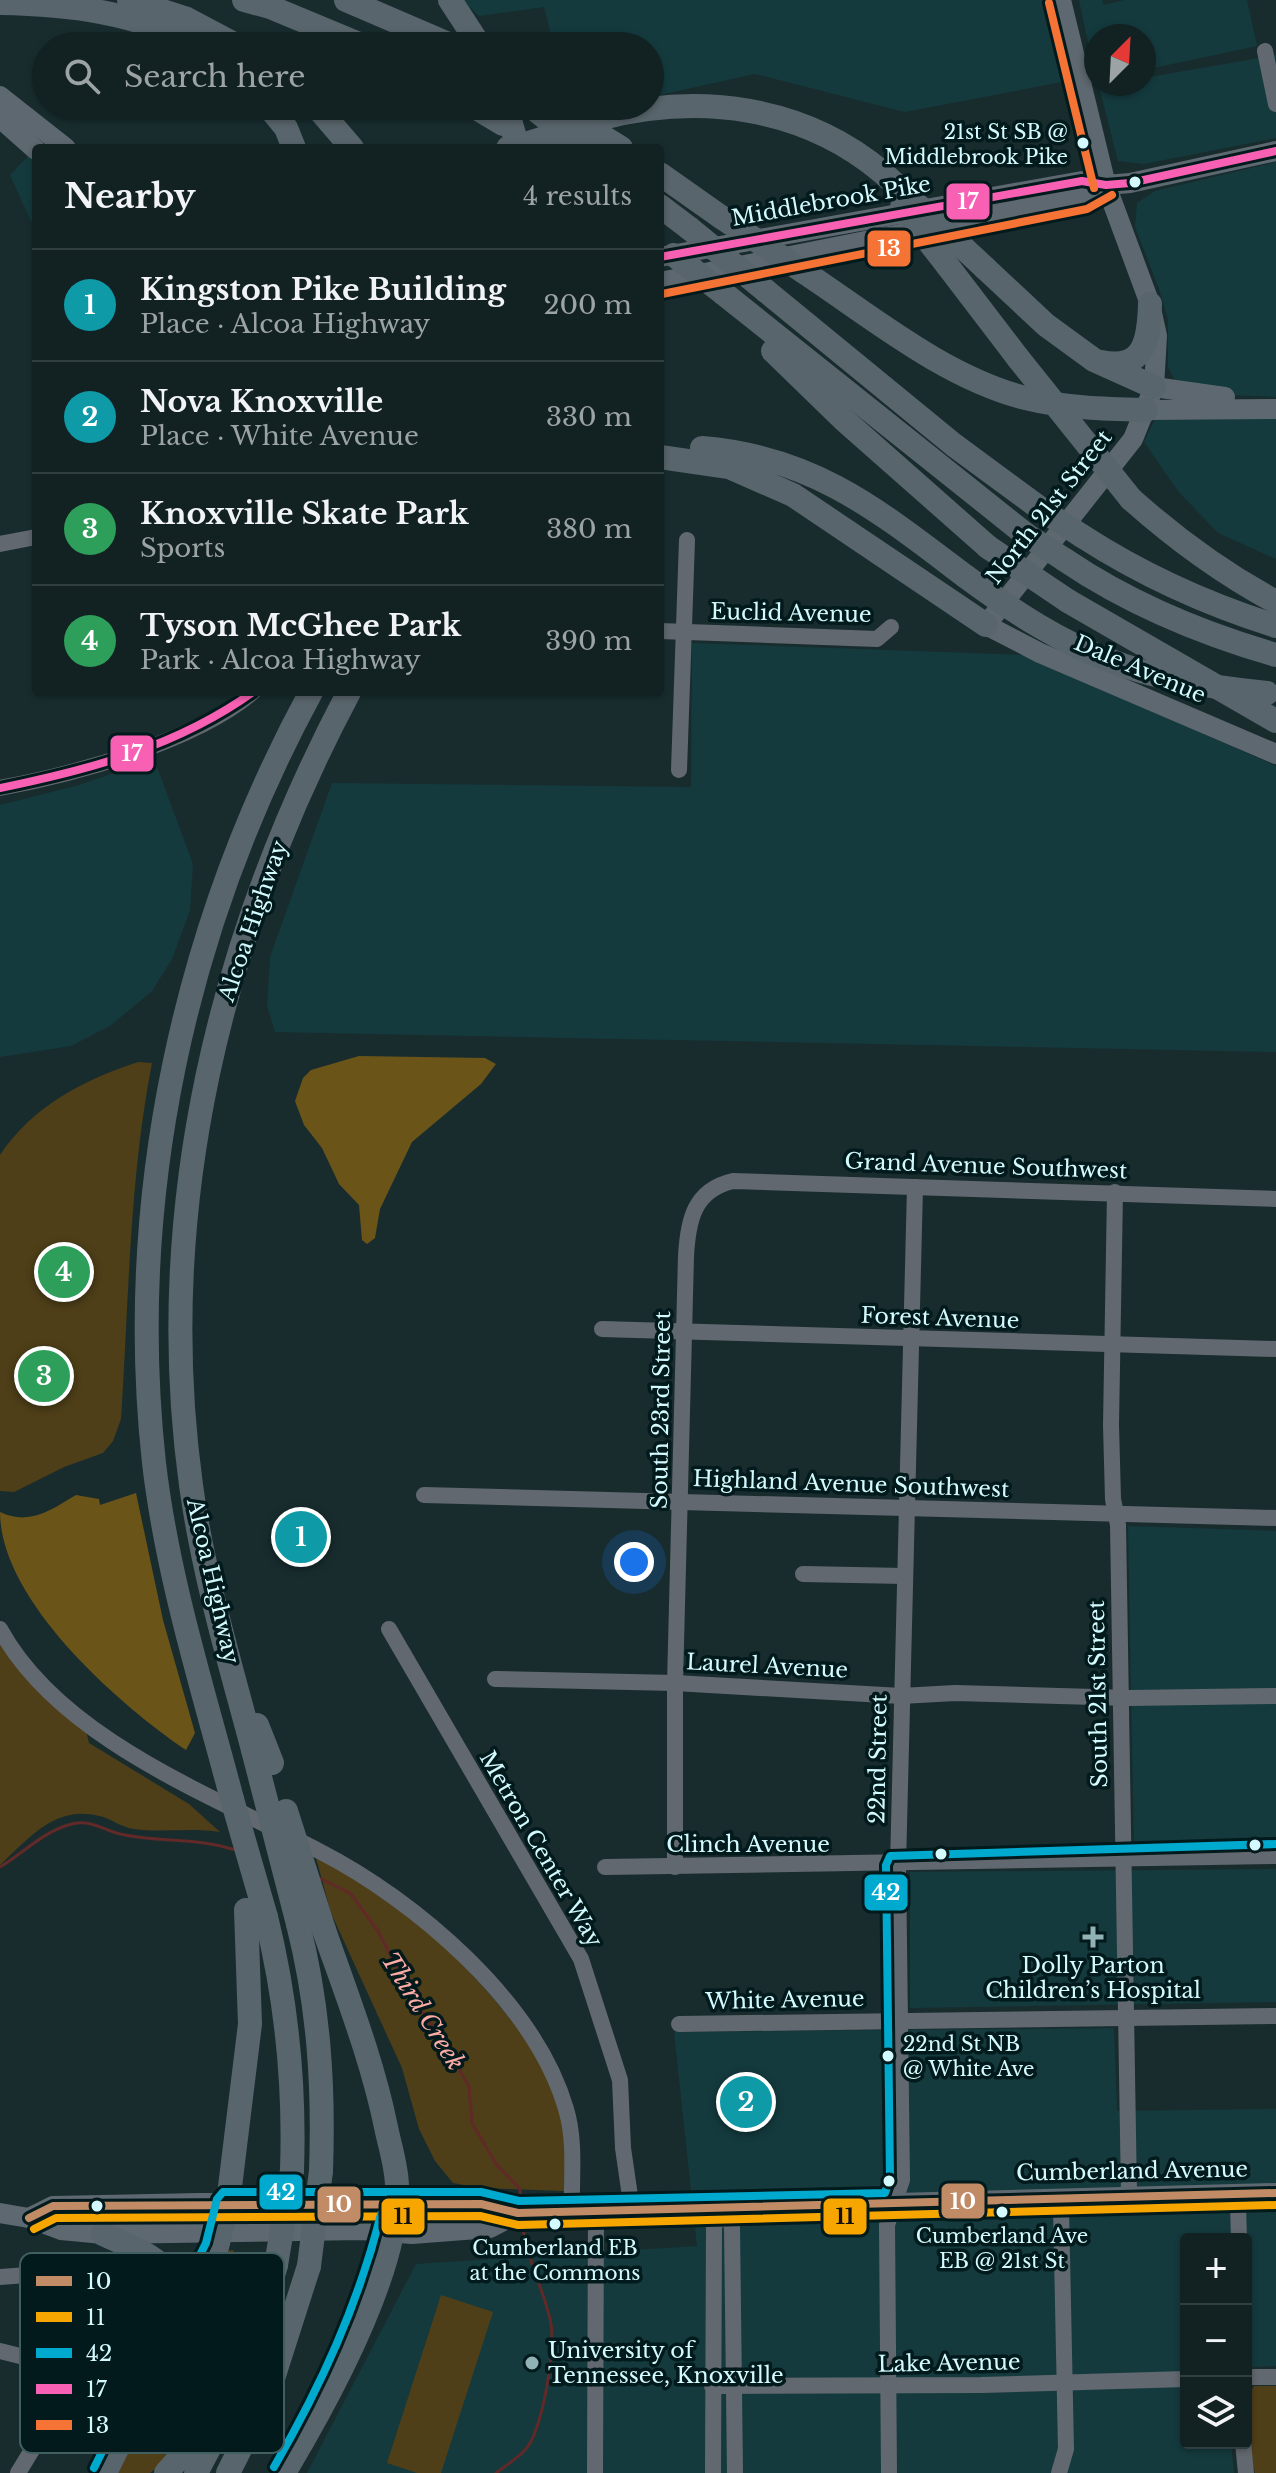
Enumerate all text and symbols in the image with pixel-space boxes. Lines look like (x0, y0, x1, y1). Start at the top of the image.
north arrow (1084, 24, 1156, 96)
search box (32, 32, 664, 120)
icon: search (60, 54, 104, 98)
text: Search here (124, 58, 305, 95)
place label: 21st St SB @ Middlebrook Pike (884, 120, 1068, 169)
marker: 21st St SB @ Middlebrook Pike (1075, 135, 1091, 151)
street label: Middlebrook Pike (729, 170, 933, 232)
unlabelled marker (1127, 174, 1143, 190)
text: Nearby (64, 175, 196, 217)
text: 4 results (523, 180, 632, 212)
line badge: 17 (945, 182, 991, 221)
text: 17 (958, 188, 979, 215)
line badge: 13 (866, 229, 912, 268)
text: 13 (877, 235, 901, 262)
text: Kingston Pike Building (140, 271, 506, 308)
text: 1 (84, 289, 96, 321)
text: 200 m (543, 289, 632, 321)
text: Place · Alcoa Highway (140, 308, 430, 340)
text: Nova Knoxville (140, 383, 383, 420)
text: 2 (82, 401, 98, 433)
text: 330 m (546, 401, 632, 433)
text: Place · White Avenue (140, 420, 419, 452)
street label: North 21st Street (980, 424, 1118, 589)
text: Knoxville Skate Park (140, 495, 469, 532)
text: 3 (82, 513, 98, 545)
text: 380 m (546, 513, 632, 545)
text: Sports (140, 532, 225, 564)
street label: Euclid Avenue (710, 598, 872, 628)
text: Tyson McGhee Park (140, 607, 461, 644)
text: 4 (81, 625, 99, 657)
text: 390 m (545, 625, 632, 657)
street label: Dale Avenue (1070, 629, 1210, 709)
text: Park · Alcoa Highway (140, 644, 421, 676)
line badge: 17 (109, 734, 155, 773)
text: 17 (122, 740, 143, 767)
street label: Alcoa Highway (212, 837, 293, 1006)
street label: Grand Avenue Southwest (844, 1148, 1129, 1184)
pin: 4 (38, 1242, 90, 1302)
street label: Forest Avenue (860, 1302, 1020, 1334)
street label: South 23rd Street (646, 1310, 676, 1509)
pin: 3 (18, 1346, 70, 1406)
street label: Highland Avenue Southwest (692, 1465, 1010, 1503)
street label: Alcoa Highway (181, 1495, 245, 1666)
pin: 1 (275, 1507, 327, 1567)
your location (614, 1542, 654, 1582)
street label: South 21st Street (1083, 1599, 1113, 1788)
street label: Laurel Avenue (685, 1648, 849, 1684)
street label: 22nd Street (863, 1693, 893, 1824)
street label: Metron Center Way (474, 1746, 608, 1952)
street label: Clinch Avenue (666, 1831, 830, 1858)
unlabelled marker (1247, 1837, 1263, 1853)
unlabelled marker (933, 1846, 949, 1862)
line badge: 42 (863, 1873, 909, 1912)
text: 42 (872, 1879, 900, 1906)
marker: Dolly Parton Children’s Hospital (1082, 1926, 1104, 1948)
water label: Third Creek (375, 1947, 471, 2075)
place label: Dolly Parton Children’s Hospital (985, 1952, 1201, 2004)
street label: White Avenue (704, 1985, 865, 2015)
place label: 22nd St NB @ White Ave (903, 2032, 1034, 2081)
marker: 22nd St NB @ White Ave (880, 2048, 896, 2064)
pin: 2 (720, 2072, 772, 2132)
street label: Cumberland Avenue (1016, 2155, 1248, 2187)
line badge: 42 (258, 2173, 304, 2211)
unlabelled marker (881, 2173, 897, 2189)
text: 42 (267, 2179, 295, 2206)
line badge: 10 (940, 2182, 986, 2220)
line badge: 10 (316, 2185, 362, 2224)
text: 10 (950, 2188, 976, 2215)
text: 10 (326, 2191, 352, 2218)
line badge: 11 (380, 2197, 426, 2236)
line badge: 11 (822, 2197, 868, 2236)
unlabelled marker (89, 2198, 105, 2214)
text: 11 (393, 2203, 413, 2230)
text: 11 (835, 2203, 855, 2230)
marker: Cumberland Ave EB @ 21st St (994, 2204, 1010, 2220)
marker: Cumberland EB at the Commons (547, 2216, 563, 2232)
place label: Cumberland Ave EB @ 21st St (916, 2224, 1088, 2273)
map controls (1180, 2233, 1252, 2449)
button: + (1180, 2233, 1252, 2305)
place label: Cumberland EB at the Commons (470, 2236, 640, 2285)
legend (20, 2253, 284, 2453)
text: 10 (86, 2268, 112, 2295)
text: 11 (86, 2304, 106, 2331)
button: − (1180, 2305, 1252, 2377)
place label: University of Tennessee, Knoxville (548, 2337, 784, 2389)
text: 42 (86, 2340, 112, 2367)
street label: Lake Avenue (877, 2348, 1021, 2378)
marker: University of Tennessee, Knoxville (523, 2354, 541, 2372)
text: 17 (86, 2376, 108, 2403)
button: layers (1180, 2377, 1252, 2449)
text: 13 (86, 2412, 109, 2439)

